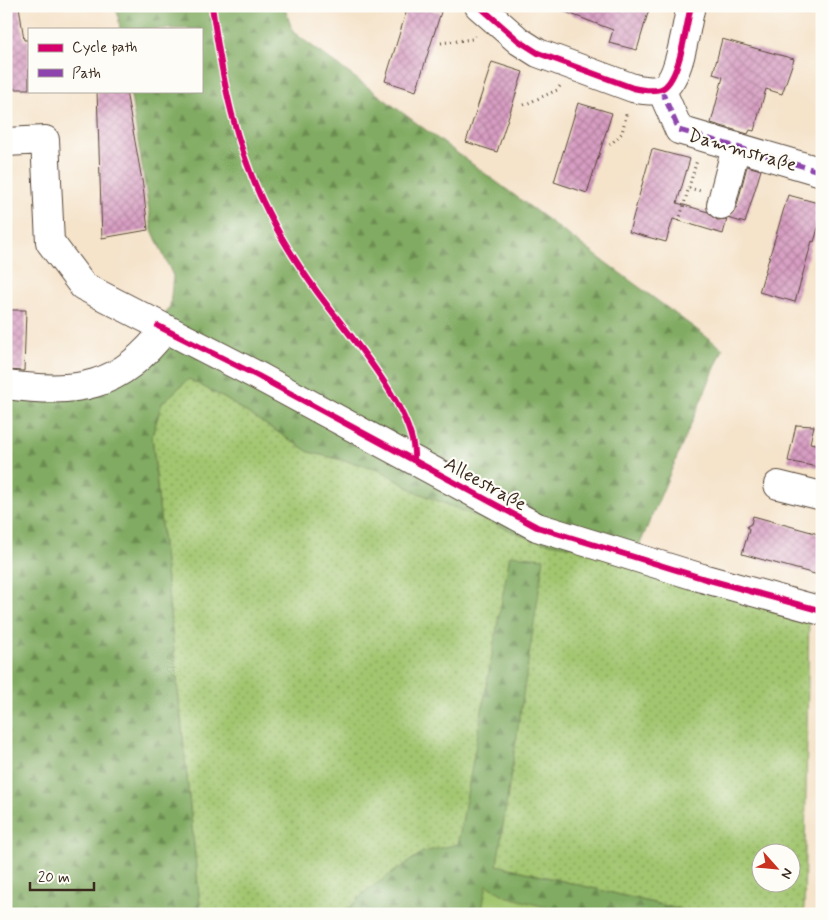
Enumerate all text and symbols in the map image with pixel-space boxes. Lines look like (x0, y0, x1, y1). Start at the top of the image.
legend (28, 28, 202, 92)
text: Cycle path (72, 38, 137, 58)
text: Path (72, 64, 101, 84)
street label: Dammstraße (685, 123, 800, 178)
street label: Alleestraße (440, 451, 531, 517)
north arrow (750, 842, 800, 892)
scale bar (30, 860, 94, 892)
text: N (777, 865, 797, 882)
text: 20 m (38, 868, 70, 888)

